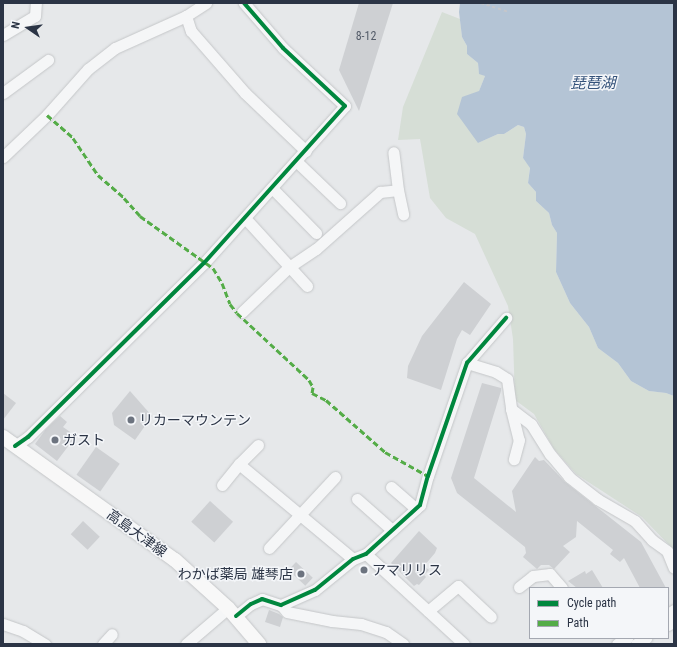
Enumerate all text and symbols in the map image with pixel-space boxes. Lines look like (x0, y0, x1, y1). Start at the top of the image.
north arrow (8, 8, 48, 48)
text: N (9, 20, 23, 30)
house number: 8-12 (356, 30, 376, 44)
water label: 琵琶湖 (571, 75, 615, 93)
place label: リカーマウンテン (139, 412, 251, 428)
marker: リカーマウンテン (126, 415, 136, 425)
place label: ガスト (63, 432, 105, 448)
marker: ガスト (50, 435, 60, 445)
street label: 高島大津線 (104, 506, 170, 560)
place label: アマリリス (372, 562, 442, 578)
marker: アマリリス (359, 565, 369, 575)
place label: わかば薬局 雄琴店 (178, 566, 293, 582)
marker: わかば薬局 雄琴店 (296, 569, 306, 579)
legend (529, 587, 669, 639)
text: Cycle path (567, 596, 616, 610)
text: Path (567, 616, 589, 630)

